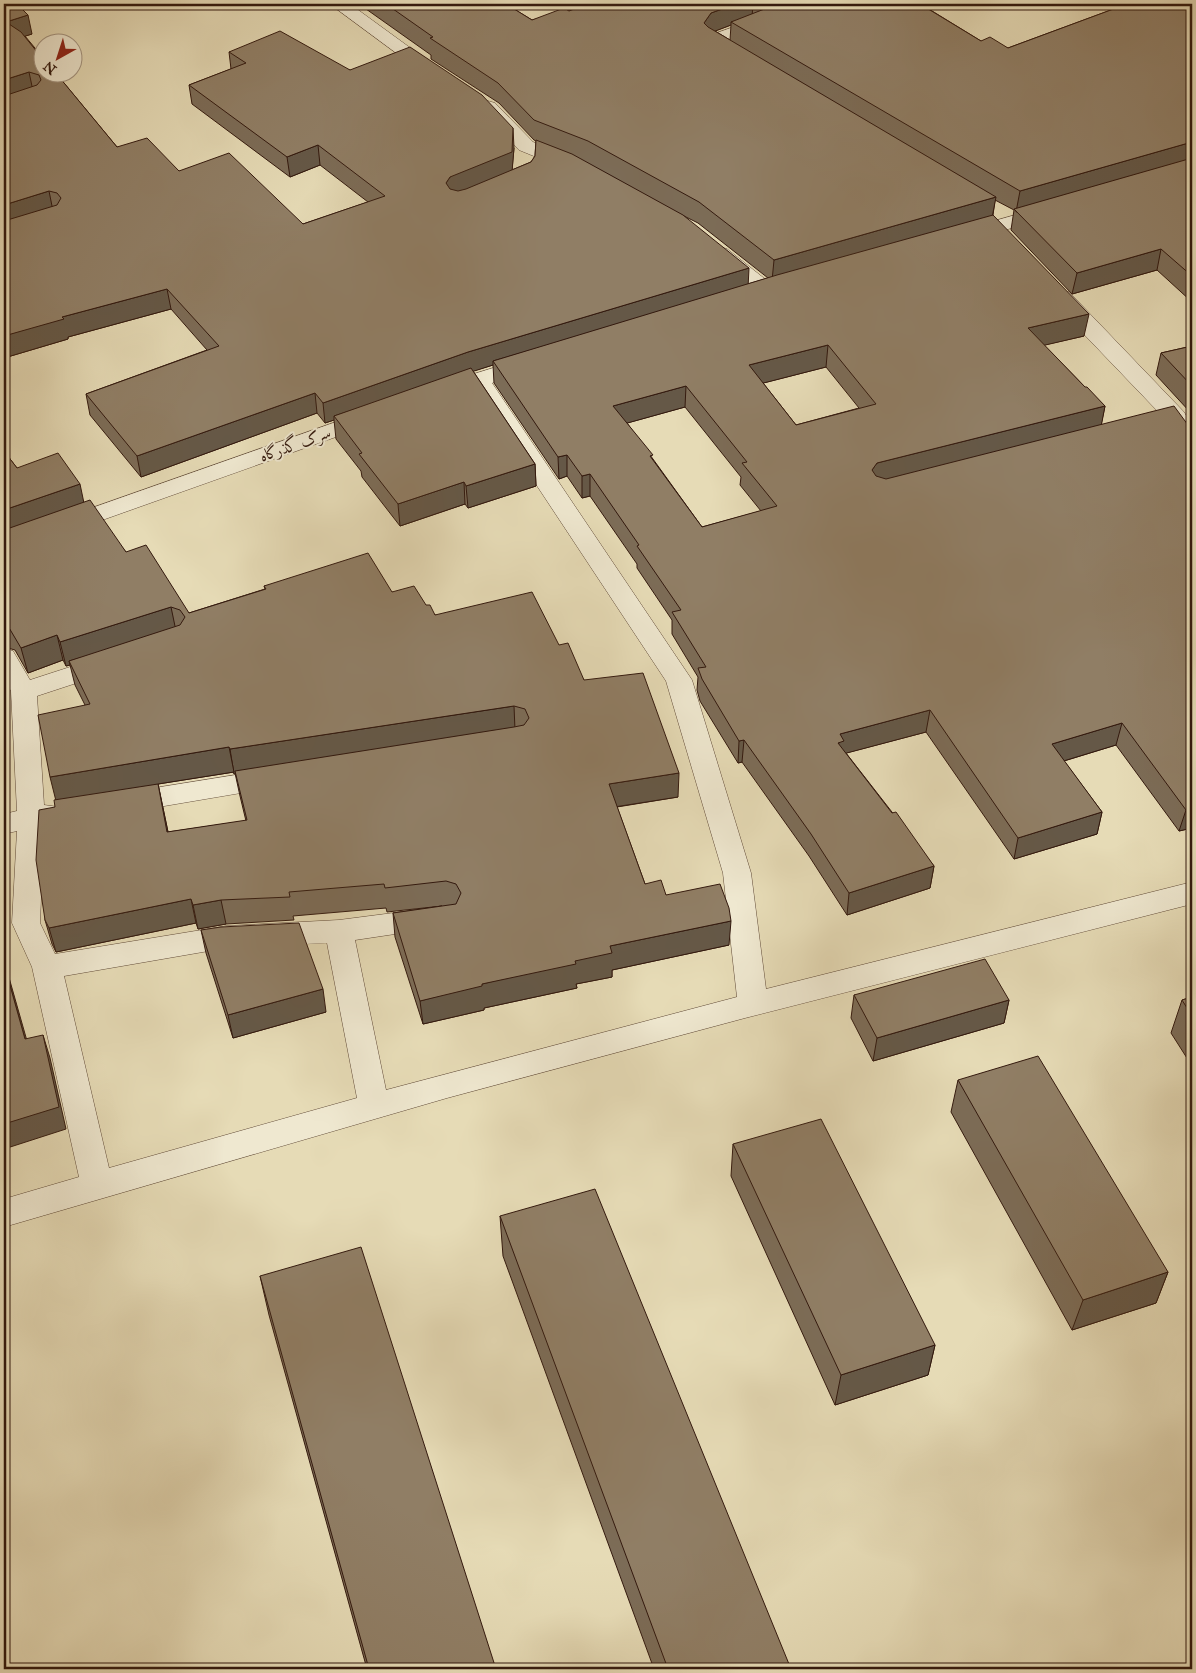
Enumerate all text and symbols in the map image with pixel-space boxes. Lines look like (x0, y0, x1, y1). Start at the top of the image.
north arrow (32, 32, 82, 82)
text: N (40, 57, 60, 78)
street label: سرک گذرگاه (256, 420, 333, 467)

